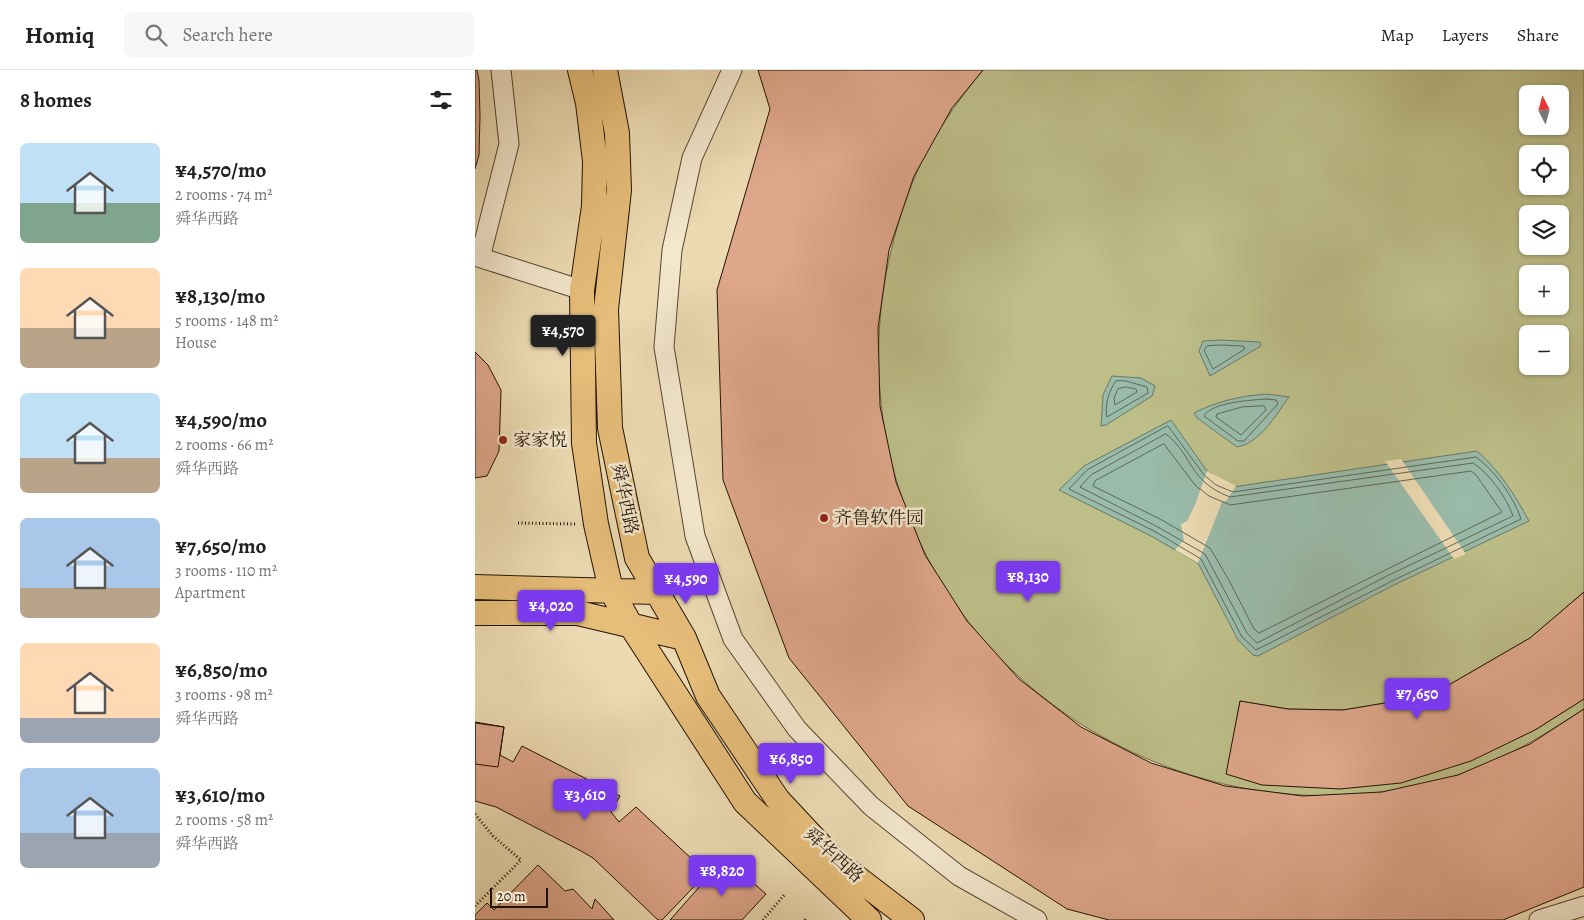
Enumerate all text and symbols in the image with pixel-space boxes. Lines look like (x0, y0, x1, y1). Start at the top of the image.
search box (124, 12, 474, 57)
text: Homiq (25, 19, 94, 51)
icon: search (142, 21, 170, 49)
text: Search here (182, 22, 273, 48)
text: Map (1381, 23, 1414, 47)
text: Layers (1442, 23, 1489, 47)
text: Share (1517, 23, 1559, 47)
north arrow (1519, 85, 1569, 135)
map controls (1519, 85, 1569, 375)
text: 8 homes (20, 86, 92, 114)
icon: filters (427, 86, 455, 114)
button: locate (1519, 145, 1569, 195)
text: ¥4,570/mo (175, 156, 266, 184)
icon: home (60, 163, 120, 223)
text: 2 rooms · 74 m² (175, 184, 273, 206)
button: layers (1519, 205, 1569, 255)
text: 舜华西路 (175, 208, 239, 230)
button: + (1519, 265, 1569, 315)
text: ¥8,130/mo (175, 282, 265, 310)
icon: home (60, 288, 120, 348)
text: 5 rooms · 148 m² (175, 310, 278, 332)
pin: ¥4,570 (522, 314, 604, 357)
text: ¥4,570 (542, 320, 584, 342)
button: − (1519, 325, 1569, 375)
text: House (175, 332, 217, 354)
text: ¥4,590/mo (175, 406, 267, 434)
icon: home (60, 413, 120, 473)
place label: 家家悦 (513, 428, 567, 452)
text: 2 rooms · 66 m² (175, 434, 273, 456)
marker: 家家悦 (497, 434, 509, 446)
text: 舜华西路 (175, 458, 239, 480)
street label: 舜华西路 (606, 461, 644, 537)
place label: 齐鲁软件园 (834, 506, 924, 530)
marker: 齐鲁软件园 (818, 512, 830, 524)
text: ¥7,650/mo (175, 532, 266, 560)
icon: home (60, 538, 120, 598)
text: 3 rooms · 110 m² (175, 560, 277, 582)
pin: ¥8,130 (987, 560, 1069, 603)
pin: ¥4,590 (645, 562, 727, 605)
text: ¥8,130 (1007, 566, 1049, 588)
text: ¥4,590 (664, 568, 708, 590)
text: Apartment (175, 582, 246, 604)
pin: ¥4,020 (510, 590, 592, 632)
text: ¥4,020 (529, 595, 573, 617)
text: ¥6,850/mo (175, 656, 267, 684)
icon: home (60, 663, 120, 723)
pin: ¥7,650 (1376, 678, 1458, 720)
text: ¥7,650 (1396, 683, 1438, 705)
text: 3 rooms · 98 m² (175, 684, 273, 706)
text: 舜华西路 (175, 708, 239, 730)
pin: ¥6,850 (750, 742, 832, 785)
text: ¥6,850 (769, 748, 813, 770)
pin: ¥3,610 (544, 778, 626, 821)
text: ¥3,610/mo (175, 781, 265, 809)
text: ¥3,610 (564, 784, 606, 806)
icon: home (60, 788, 120, 848)
text: 2 rooms · 58 m² (175, 809, 273, 831)
street label: 舜华西路 (799, 822, 869, 888)
text: 舜华西路 (175, 833, 239, 855)
pin: ¥8,820 (681, 854, 763, 897)
text: ¥8,820 (700, 860, 744, 882)
scale bar (490, 885, 547, 908)
text: 20 m (497, 887, 526, 906)

